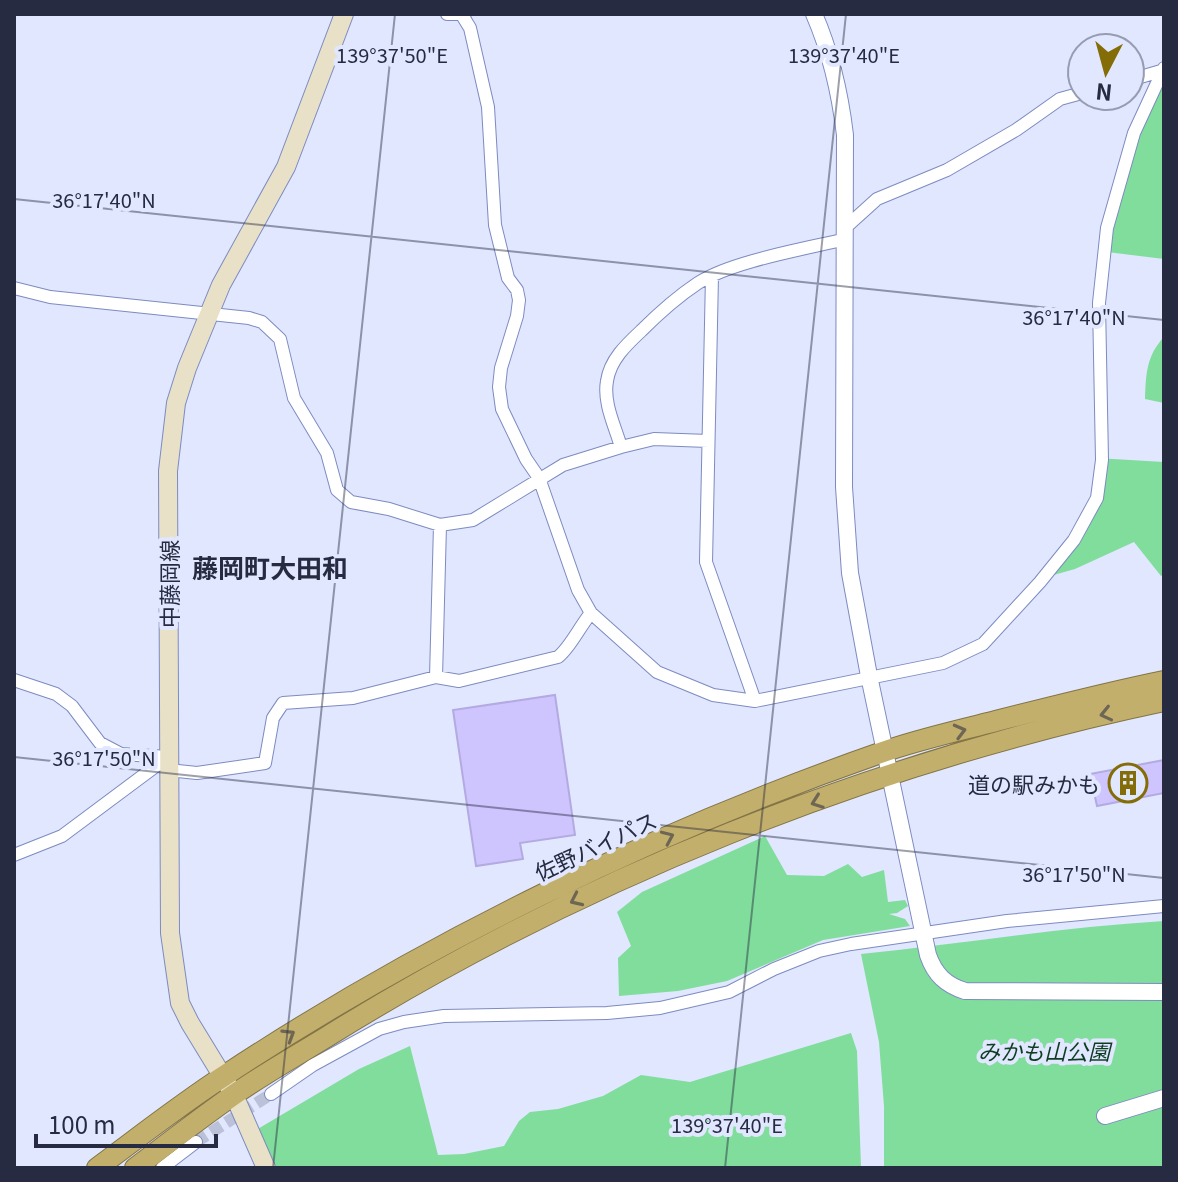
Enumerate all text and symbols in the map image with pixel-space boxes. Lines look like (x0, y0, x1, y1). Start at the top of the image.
north arrow (1066, 32, 1146, 112)
text: 139°37'50"E (336, 40, 448, 69)
text: 139°37'40"E (788, 40, 900, 69)
text: N (1094, 77, 1114, 111)
text: 36°17'40"N (52, 185, 156, 214)
text: 36°17'40"N (1022, 302, 1126, 331)
street label: 中藤岡線 (152, 540, 184, 628)
district label: 藤岡町大田和 (192, 548, 348, 585)
one-way arrow (1099, 705, 1113, 722)
one-way arrow (953, 723, 967, 740)
text: 36°17'50"N (52, 743, 156, 772)
building icon: 道の駅みかも (1107, 762, 1149, 804)
place label: 道の駅みかも (968, 767, 1100, 799)
one-way arrow (811, 792, 825, 809)
street label: 佐野バイパス (529, 803, 661, 887)
one-way arrow (660, 831, 674, 847)
text: 36°17'50"N (1022, 859, 1126, 888)
one-way arrow (570, 890, 585, 906)
one-way arrow (280, 1030, 295, 1045)
park label: みかも山公園 (978, 1034, 1113, 1066)
scale bar (36, 1098, 216, 1148)
text: 100 m (48, 1106, 116, 1141)
text: 139°37'40"E (671, 1110, 783, 1139)

